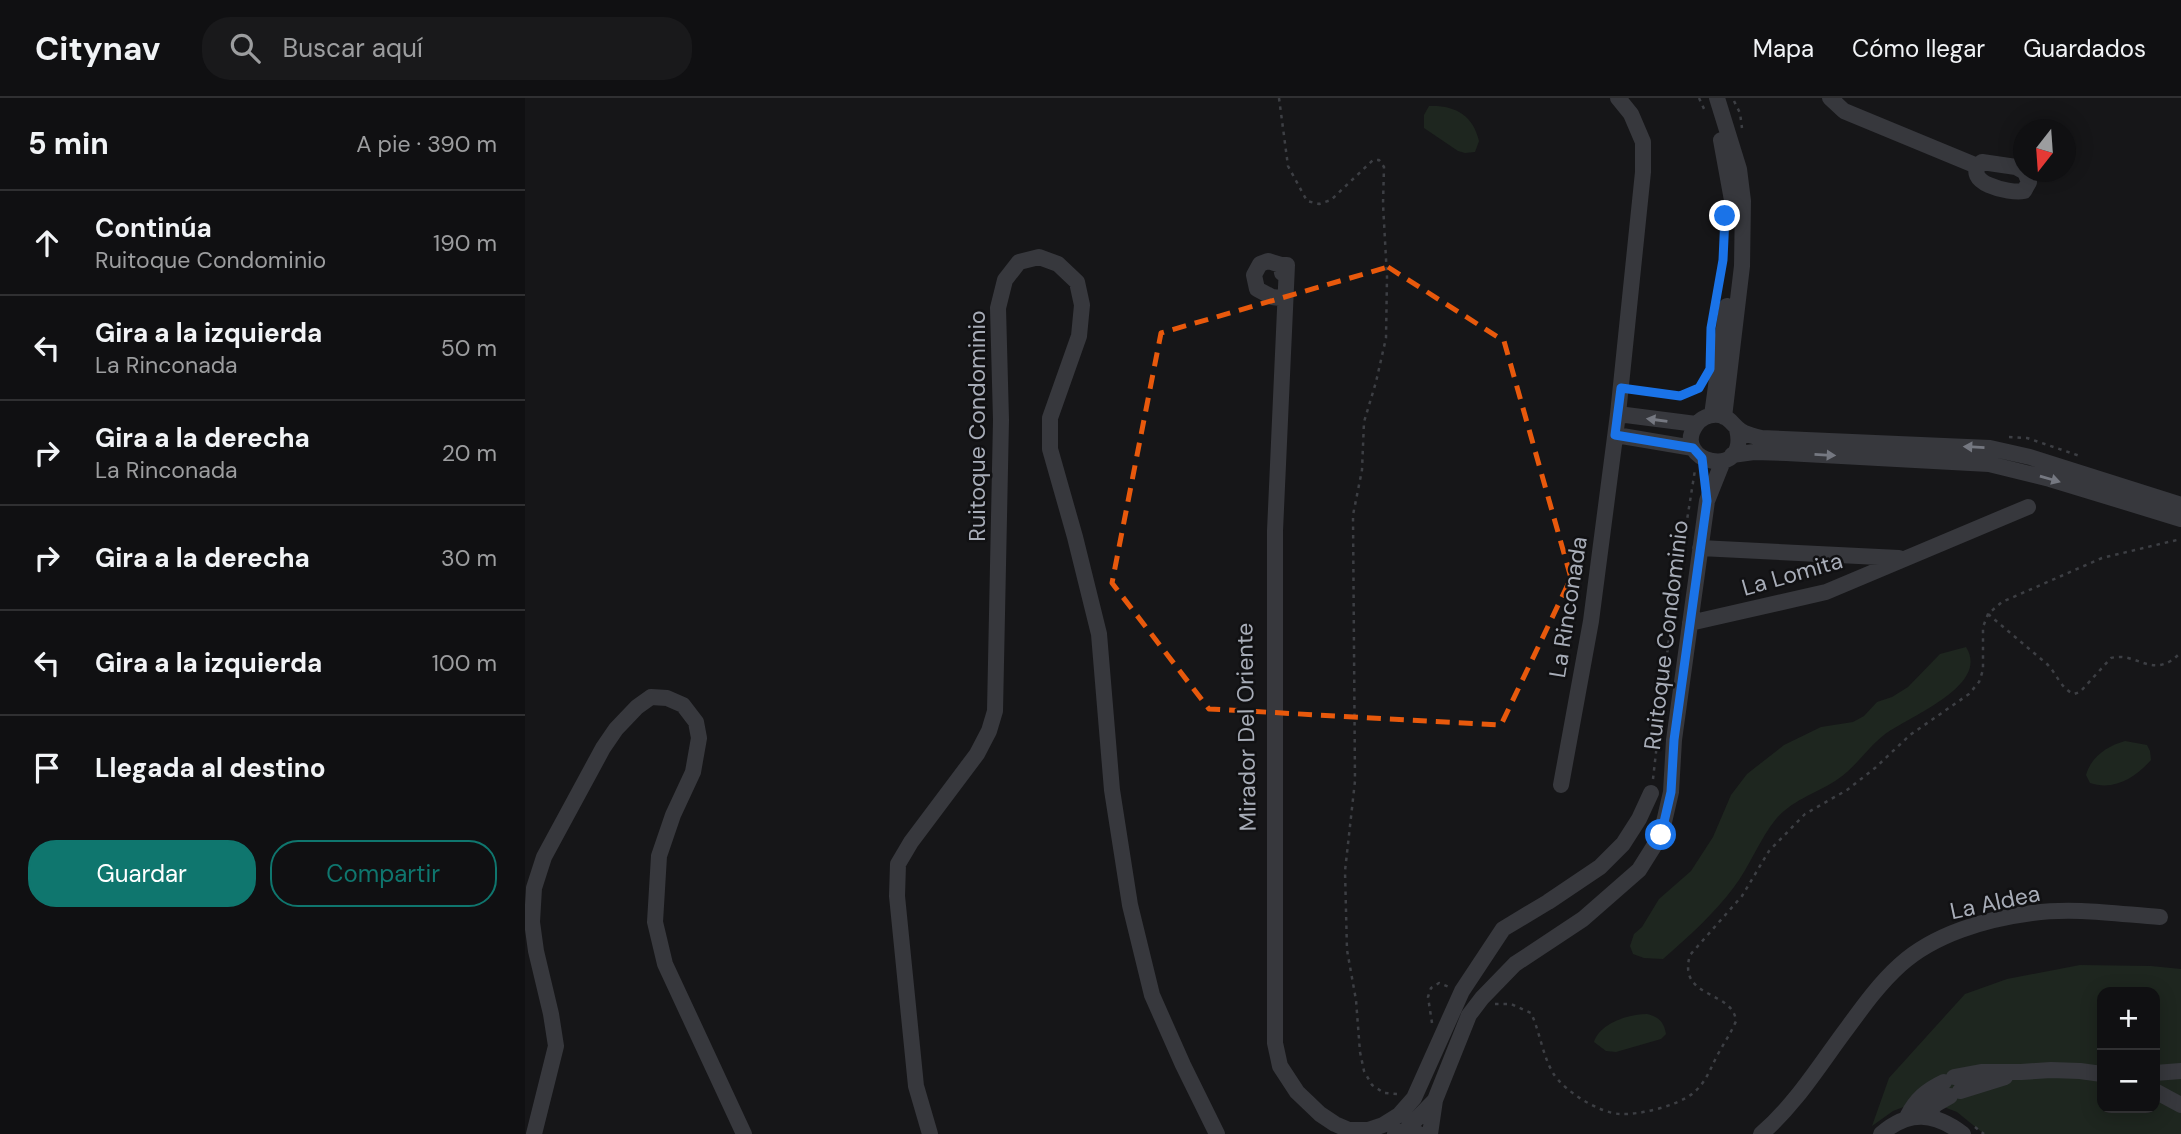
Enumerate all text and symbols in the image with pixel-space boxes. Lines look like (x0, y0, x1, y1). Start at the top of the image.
search box (202, 17, 692, 80)
text: Citynav (35, 27, 160, 70)
icon: search (226, 29, 264, 67)
text: Buscar aquí (282, 31, 423, 65)
text: Mapa (1753, 33, 1814, 64)
text: Cómo llegar (1852, 33, 1985, 64)
text: Guardados (2023, 33, 2146, 64)
north arrow (2013, 119, 2076, 182)
text: 5 min (28, 124, 109, 163)
text: A pie · 390 m (356, 129, 497, 159)
route end (1709, 200, 1740, 231)
text: Continúa (95, 211, 212, 245)
icon: ahead (28, 224, 66, 262)
text: 190 m (433, 228, 497, 258)
text: Ruitoque Condominio (95, 245, 326, 275)
street label: Ruitoque Condominio (962, 310, 992, 542)
text: Gira a la izquierda (95, 316, 322, 350)
icon: left (28, 329, 66, 367)
text: 50 m (441, 333, 497, 363)
text: La Rinconada (95, 350, 238, 380)
one-way arrow (1646, 414, 1668, 425)
text: Gira a la derecha (95, 421, 310, 455)
icon: right (28, 434, 66, 472)
text: 20 m (442, 438, 497, 468)
one-way arrow (1963, 441, 1985, 452)
one-way arrow (1814, 449, 1836, 460)
text: La Rinconada (95, 455, 238, 485)
one-way arrow (2040, 474, 2061, 484)
street label: Ruitoque Condominio (1637, 518, 1695, 752)
street label: La Rinconada (1542, 534, 1594, 680)
icon: right (28, 539, 66, 577)
text: Gira a la derecha (95, 541, 310, 575)
text: 30 m (441, 543, 497, 573)
street label: La Lomita (1738, 545, 1846, 603)
street label: Mirador Del Oriente (1229, 622, 1263, 832)
icon: left (28, 644, 66, 682)
text: Gira a la izquierda (95, 646, 322, 680)
text: 100 m (432, 648, 497, 678)
icon: arrive (28, 749, 66, 787)
text: Llegada al destino (95, 751, 326, 785)
route start (1645, 819, 1676, 850)
button: Guardar (28, 840, 256, 907)
button: Compartir (270, 840, 497, 907)
street label: La Aldea (1947, 878, 2043, 926)
map controls (2097, 987, 2160, 1113)
button: + (2097, 987, 2160, 1050)
button: − (2097, 1050, 2160, 1113)

